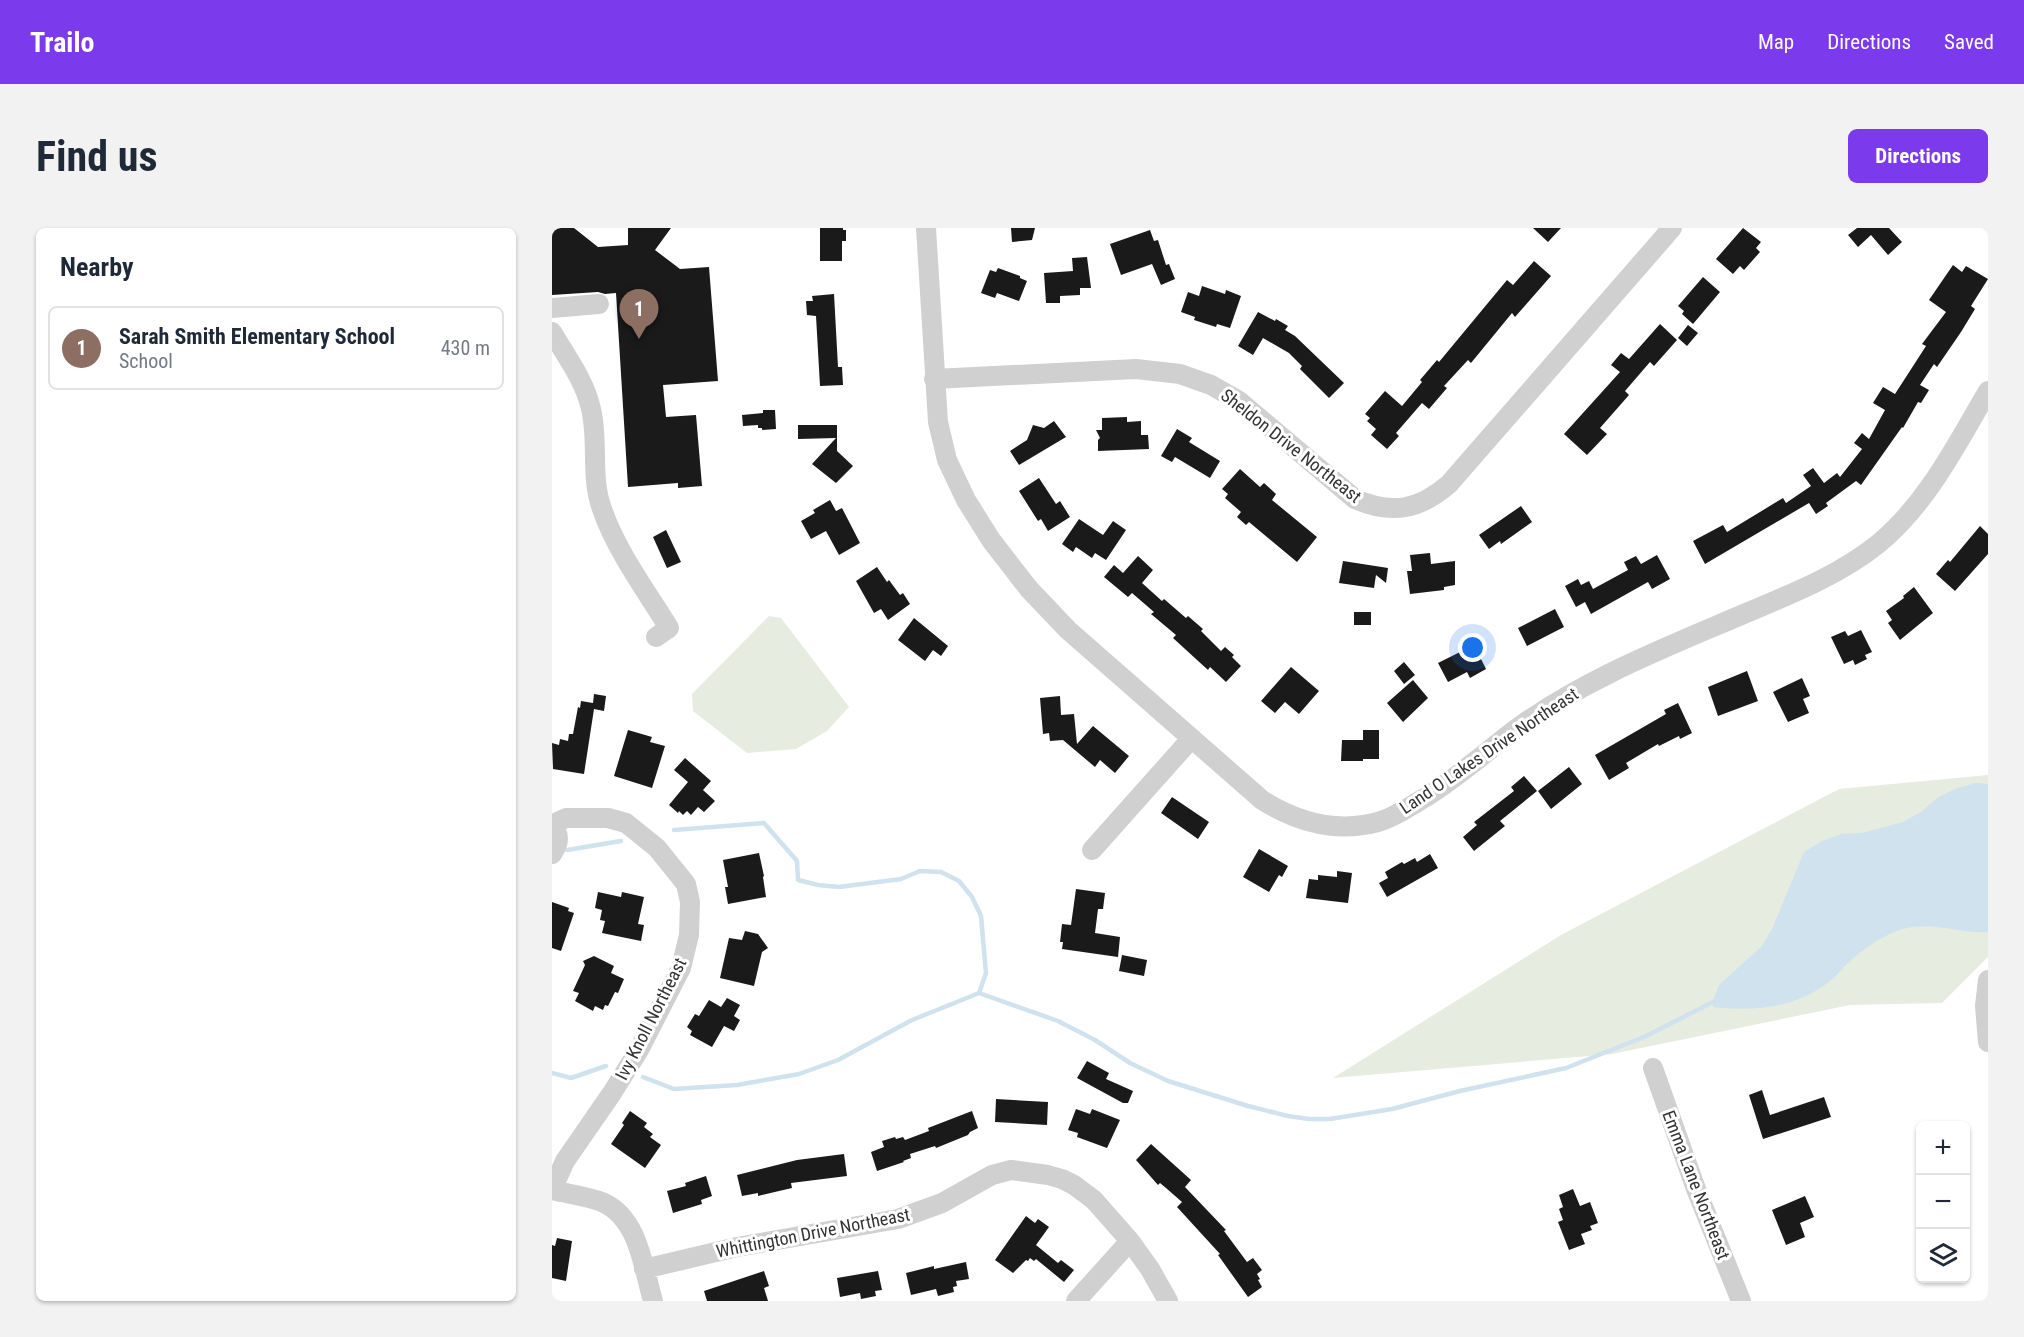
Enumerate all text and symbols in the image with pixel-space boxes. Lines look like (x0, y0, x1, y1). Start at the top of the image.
text: Trailo (30, 26, 94, 59)
text: Map (1758, 30, 1794, 54)
text: Directions (1827, 30, 1911, 54)
text: Saved (1944, 30, 1994, 54)
button: Directions (1848, 129, 1988, 183)
text: Find us (36, 132, 157, 181)
text: Nearby (60, 252, 134, 282)
pin: 1 (620, 290, 658, 339)
text: Sarah Smith Elementary School (119, 324, 395, 349)
text: 1 (76, 336, 87, 360)
text: 430 m (441, 336, 490, 360)
text: School (119, 349, 173, 373)
street label: Sheldon Drive Northeast (1217, 384, 1366, 507)
your location (1458, 633, 1487, 662)
street label: Land O Lakes Drive Northeast (1396, 683, 1582, 818)
street label: Ivy Knoll Northeast (611, 954, 690, 1083)
street label: Emma Lane Northeast (1658, 1107, 1735, 1262)
map controls (1916, 1121, 1970, 1283)
button: + (1916, 1121, 1970, 1175)
button: − (1916, 1175, 1970, 1229)
street label: Whittington Drive Northeast (714, 1203, 911, 1262)
button: layers (1916, 1229, 1970, 1283)

